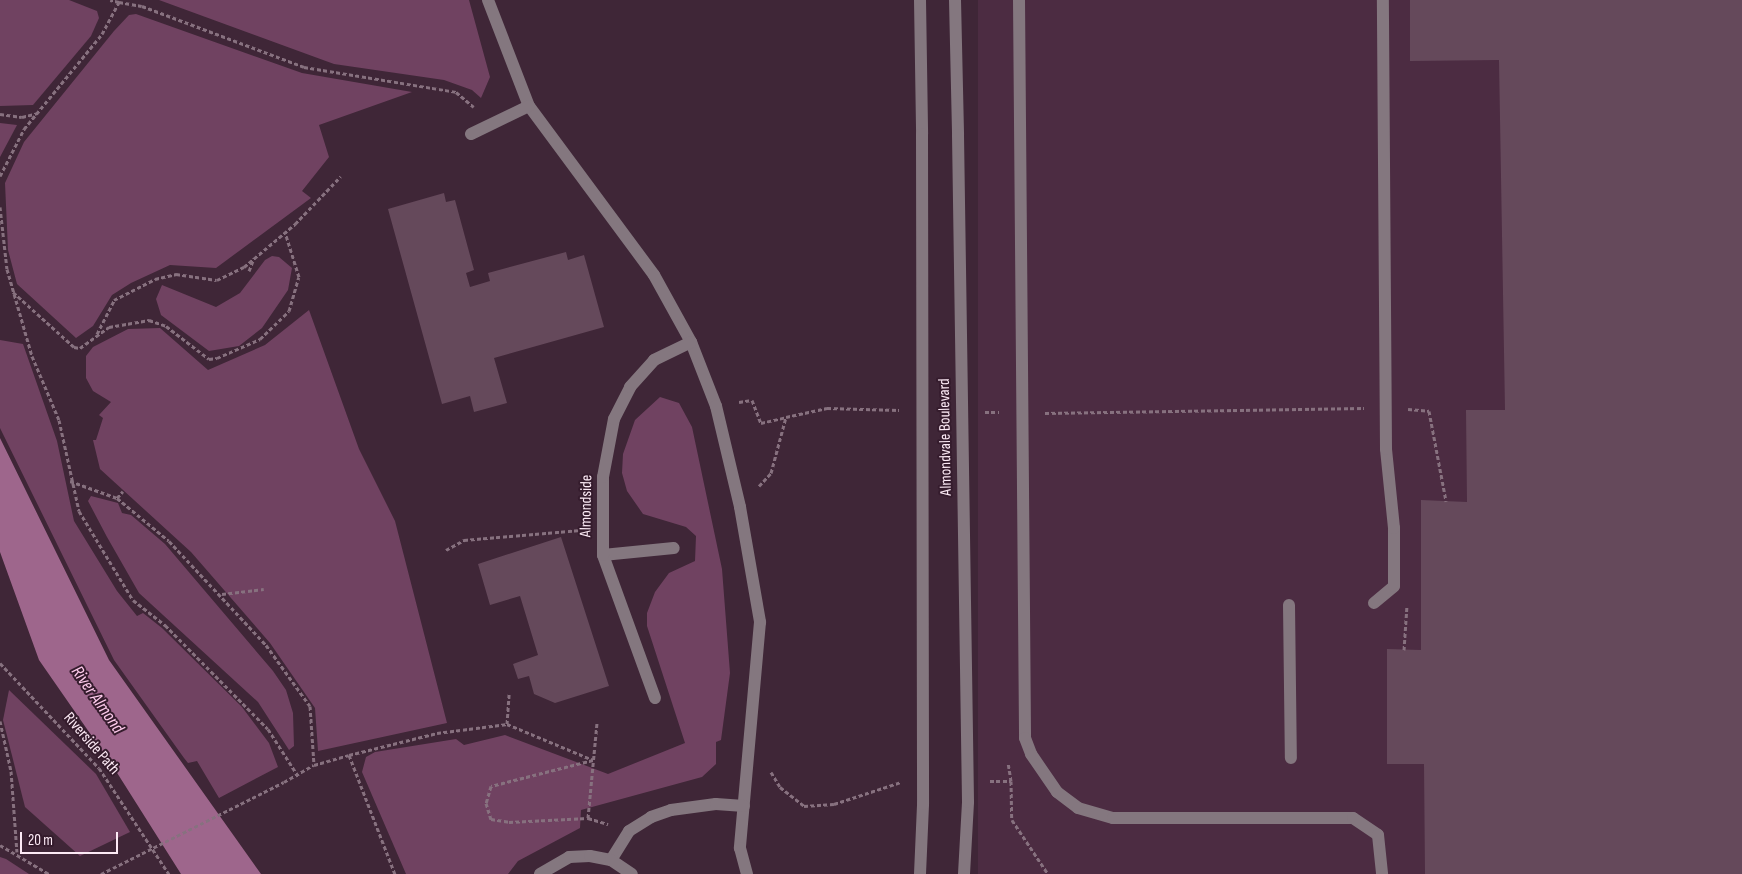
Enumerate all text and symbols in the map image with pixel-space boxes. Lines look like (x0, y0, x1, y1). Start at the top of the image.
street label: Almondvale Boulevard (935, 378, 957, 496)
street label: Almondside (577, 475, 597, 537)
water label: River Almond (66, 662, 128, 738)
street label: Riverside Path (59, 709, 123, 779)
scale bar (22, 822, 120, 854)
text: 20 m (28, 831, 53, 850)

